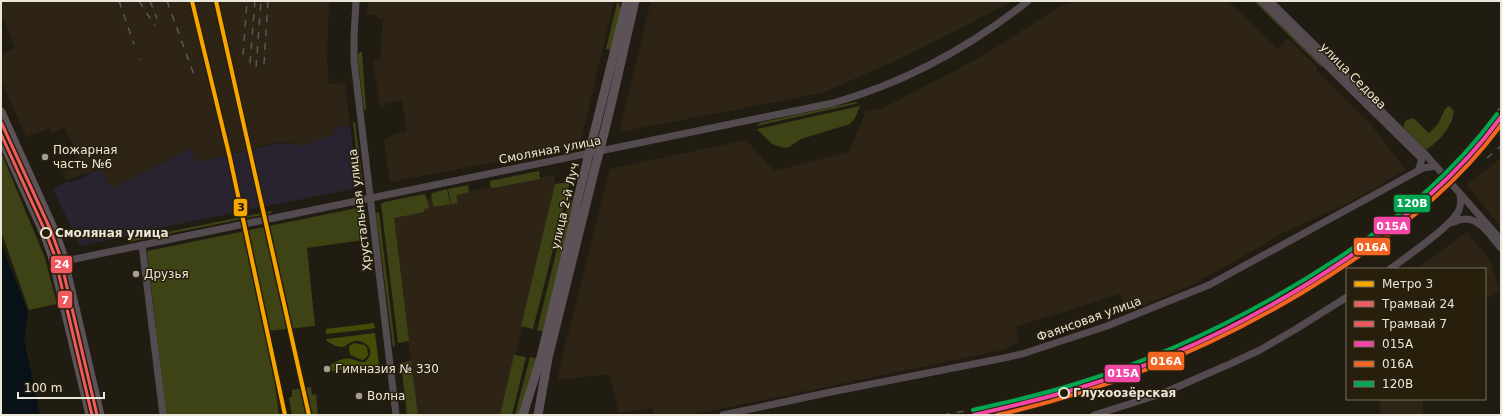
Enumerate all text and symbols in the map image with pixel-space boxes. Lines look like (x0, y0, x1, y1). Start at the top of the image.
street label: улица Седова (1317, 40, 1389, 112)
street label: Смоляная улица (498, 133, 602, 167)
place label: Пожарная часть №6 (53, 143, 118, 171)
street label: Хрустальная улица (346, 148, 374, 272)
marker: Пожарная часть №6 (40, 152, 50, 162)
street label: улица 2-й Луч (548, 161, 582, 251)
line badge: 120В (1393, 194, 1431, 213)
text: 120В (1396, 197, 1428, 210)
line badge: 3 (233, 198, 248, 217)
text: 3 (237, 201, 245, 214)
line badge: 015А (1373, 216, 1411, 235)
text: 015А (1376, 220, 1408, 233)
place label: Смоляная улица (55, 226, 169, 240)
marker: Смоляная улица (40, 227, 52, 239)
line badge: 016А (1353, 237, 1391, 256)
text: 016А (1356, 241, 1388, 254)
line badge: 24 (50, 255, 73, 274)
text: 24 (54, 258, 70, 271)
place label: Друзья (144, 267, 189, 281)
legend (1346, 268, 1486, 400)
marker: Друзья (131, 269, 141, 279)
text: Метро 3 (1382, 277, 1433, 291)
line badge: 7 (57, 290, 73, 309)
text: 7 (61, 294, 69, 307)
street label: Фаянсовая улица (1035, 294, 1143, 344)
text: Трамвай 24 (1381, 297, 1455, 311)
text: Трамвай 7 (1381, 317, 1447, 331)
text: 015А (1382, 337, 1414, 351)
line badge: 016А (1147, 351, 1185, 371)
text: 016А (1150, 355, 1182, 368)
text: 016А (1382, 357, 1414, 371)
place label: Гимназия № 330 (335, 362, 439, 376)
marker: Гимназия № 330 (322, 364, 332, 374)
line badge: 015А (1104, 364, 1141, 383)
text: 015А (1107, 367, 1139, 380)
scale bar (18, 374, 104, 400)
text: 120В (1382, 377, 1413, 391)
text: 100 m (24, 381, 62, 395)
place label: Глухоозёрская (1073, 386, 1176, 400)
marker: Глухоозёрская (1058, 387, 1070, 399)
place label: Волна (367, 389, 405, 403)
marker: Волна (354, 391, 364, 401)

